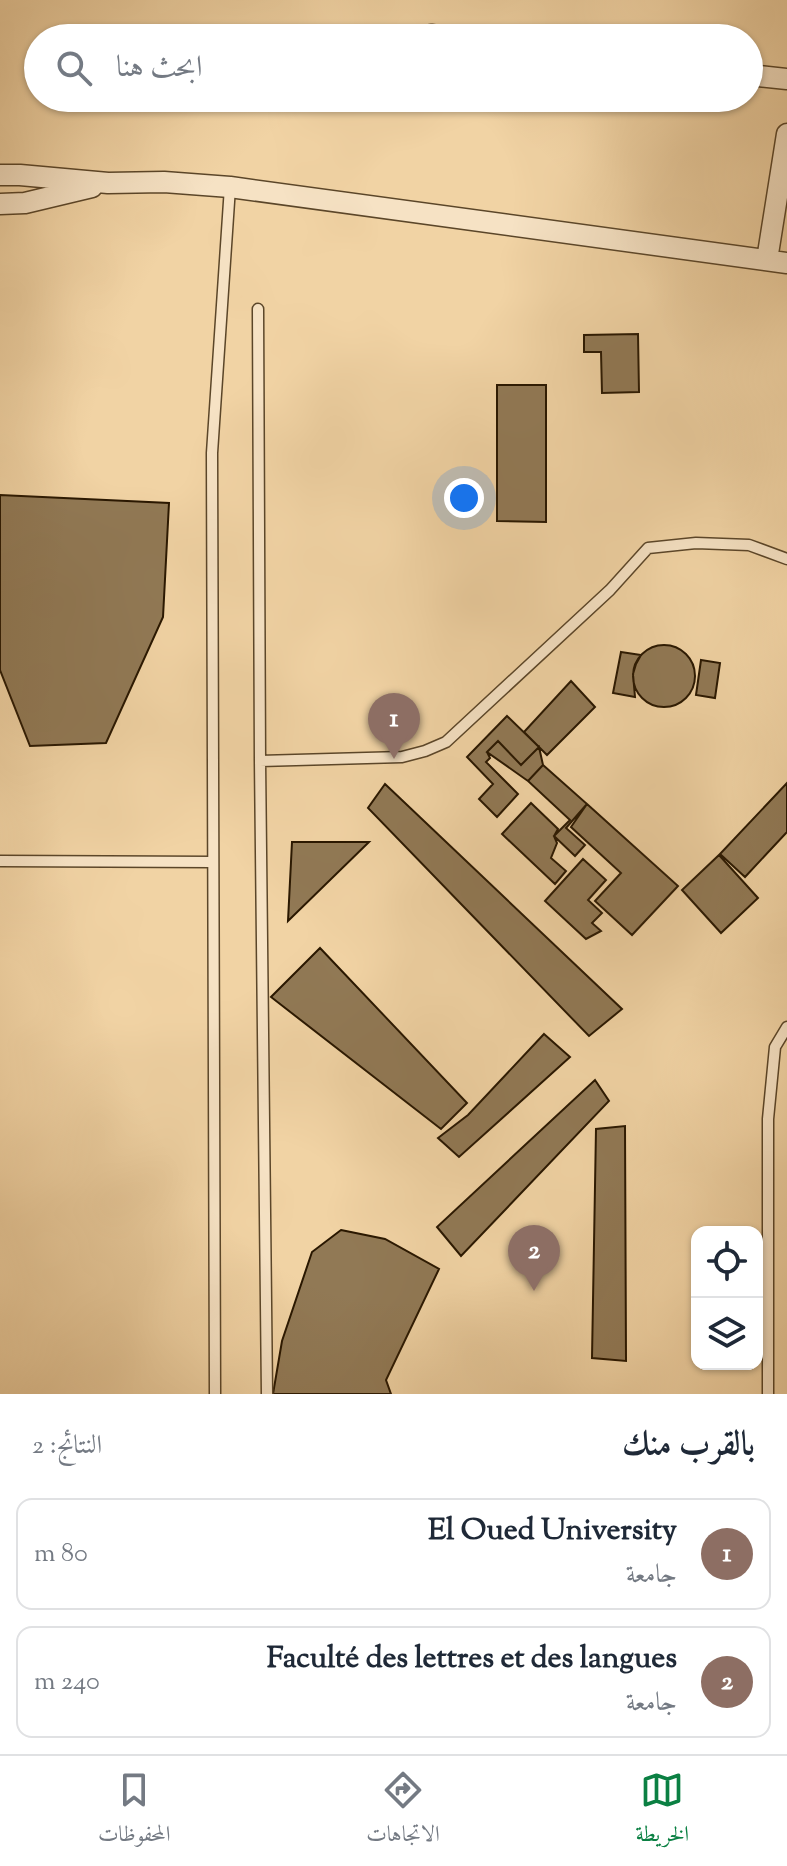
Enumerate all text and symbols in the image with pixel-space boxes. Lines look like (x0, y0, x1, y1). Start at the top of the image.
search box (24, 24, 763, 112)
icon: search (52, 46, 96, 90)
text: ابحث هنا (116, 47, 202, 90)
your location (444, 478, 484, 518)
pin: 1 (368, 693, 420, 759)
pin: 2 (508, 1225, 560, 1291)
map controls (691, 1226, 763, 1370)
button: locate (691, 1226, 763, 1298)
button: layers (691, 1298, 763, 1370)
text: بالقرب منك (622, 1421, 755, 1470)
text: النتائج: 2 (32, 1428, 102, 1465)
text: El Oued University (428, 1510, 677, 1553)
text: 80 m (34, 1536, 88, 1573)
text: 1 (723, 1536, 731, 1573)
text: جامعة (626, 1557, 677, 1594)
text: Faculté des lettres et des langues (267, 1638, 677, 1681)
text: 240 m (34, 1664, 100, 1701)
text: 2 (721, 1664, 733, 1701)
text: جامعة (626, 1685, 677, 1722)
tab: المحفوظات (98, 1768, 170, 1855)
tab: الاتجاهات (366, 1768, 440, 1855)
tab: الخريطة (636, 1768, 689, 1855)

